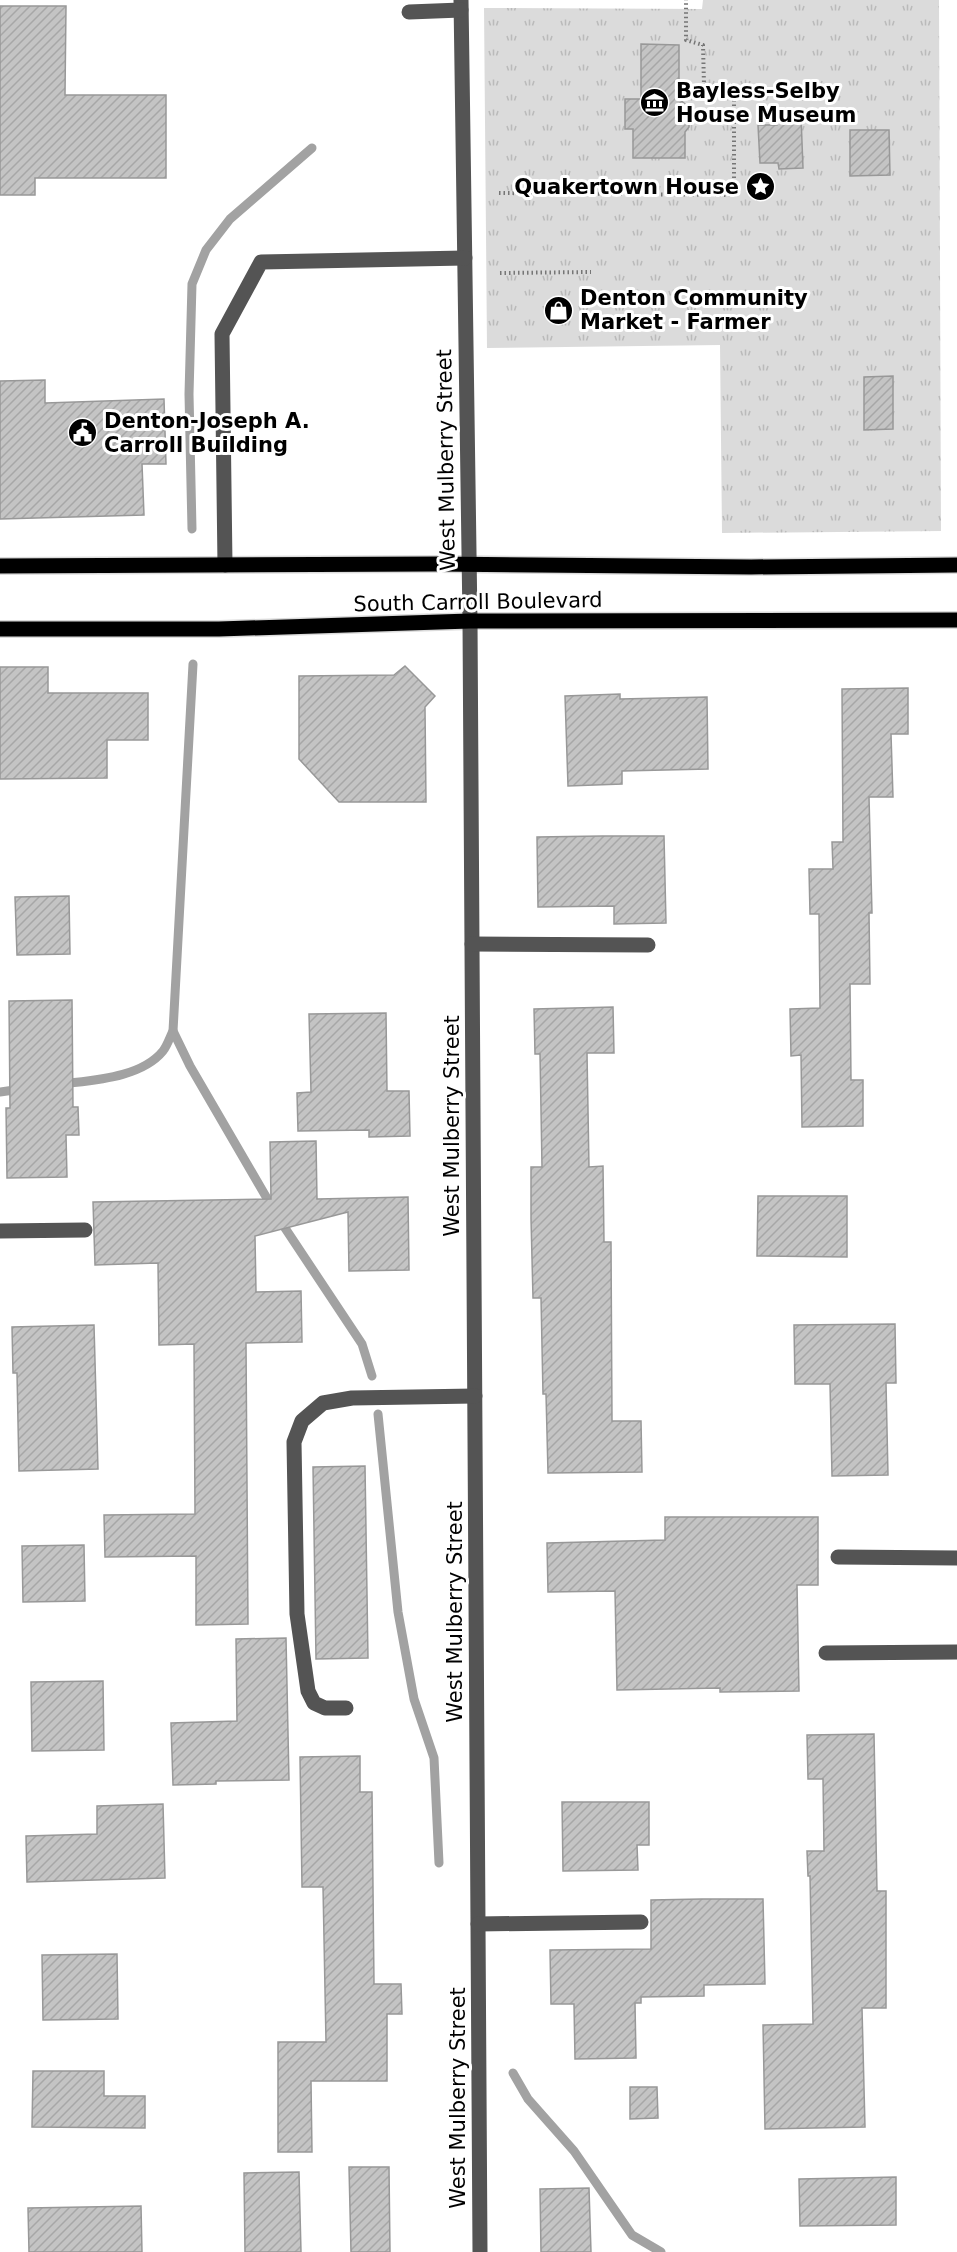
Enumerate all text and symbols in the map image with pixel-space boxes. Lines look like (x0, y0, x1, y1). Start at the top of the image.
place label: Bayless-Selby House Museum (676, 79, 856, 127)
museum icon: Bayless-Selby House Museum (639, 87, 671, 119)
place icon: Quakertown House (744, 171, 776, 203)
place label: Quakertown House (514, 175, 739, 199)
place label: Denton Community Market - Farmer (580, 286, 808, 334)
shop icon: Denton Community Market - Farmer (543, 294, 575, 326)
street label: West Mulberry Street (432, 349, 460, 571)
place label: Denton-Joseph A. Carroll Building (104, 409, 310, 457)
public building icon: Denton-Joseph A. Carroll Building (67, 417, 99, 449)
street label: South Carroll Boulevard (353, 588, 603, 616)
street label: West Mulberry Street (440, 1015, 464, 1237)
street label: West Mulberry Street (443, 1501, 467, 1723)
street label: West Mulberry Street (446, 1987, 470, 2209)

